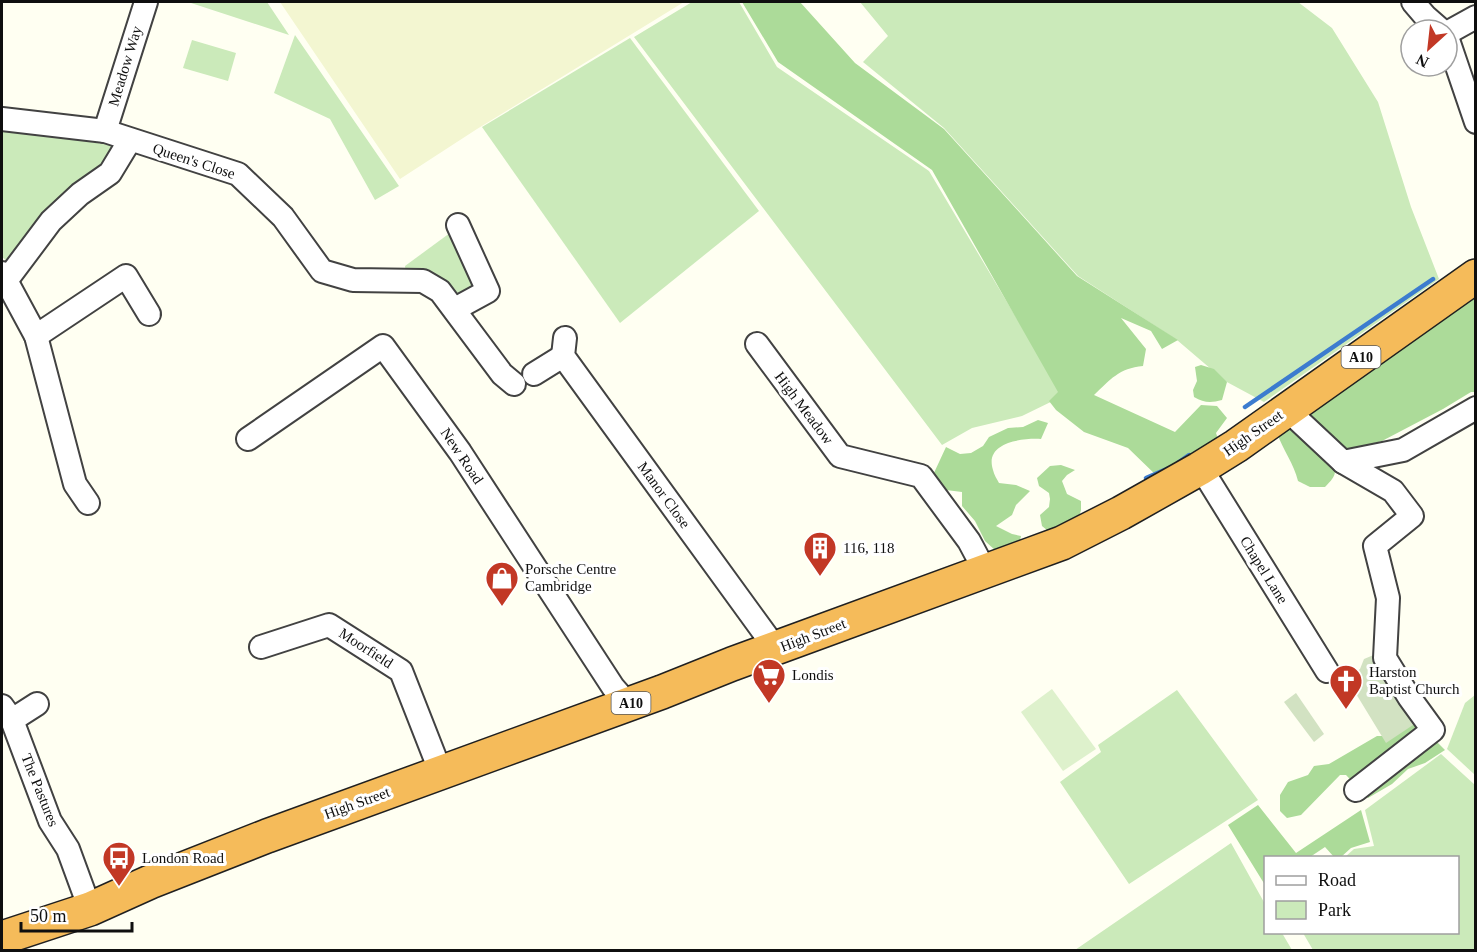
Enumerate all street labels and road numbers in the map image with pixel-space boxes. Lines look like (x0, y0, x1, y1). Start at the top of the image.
street label: Meadow Way (105, 23, 145, 108)
street label: Queen's Close (151, 140, 238, 182)
road number: A10 (1342, 346, 1380, 368)
street label: High Meadow (772, 369, 836, 447)
street label: High Street (1220, 406, 1286, 459)
street label: New Road (438, 425, 487, 487)
street label: Manor Close (635, 459, 694, 531)
street label: Chapel Lane (1237, 533, 1291, 607)
street label: High Street (778, 615, 849, 655)
street label: Moorfield (336, 625, 396, 672)
road number: A10 (612, 692, 650, 714)
street label: The Pastures (18, 751, 62, 829)
street label: High Street (322, 783, 393, 822)

